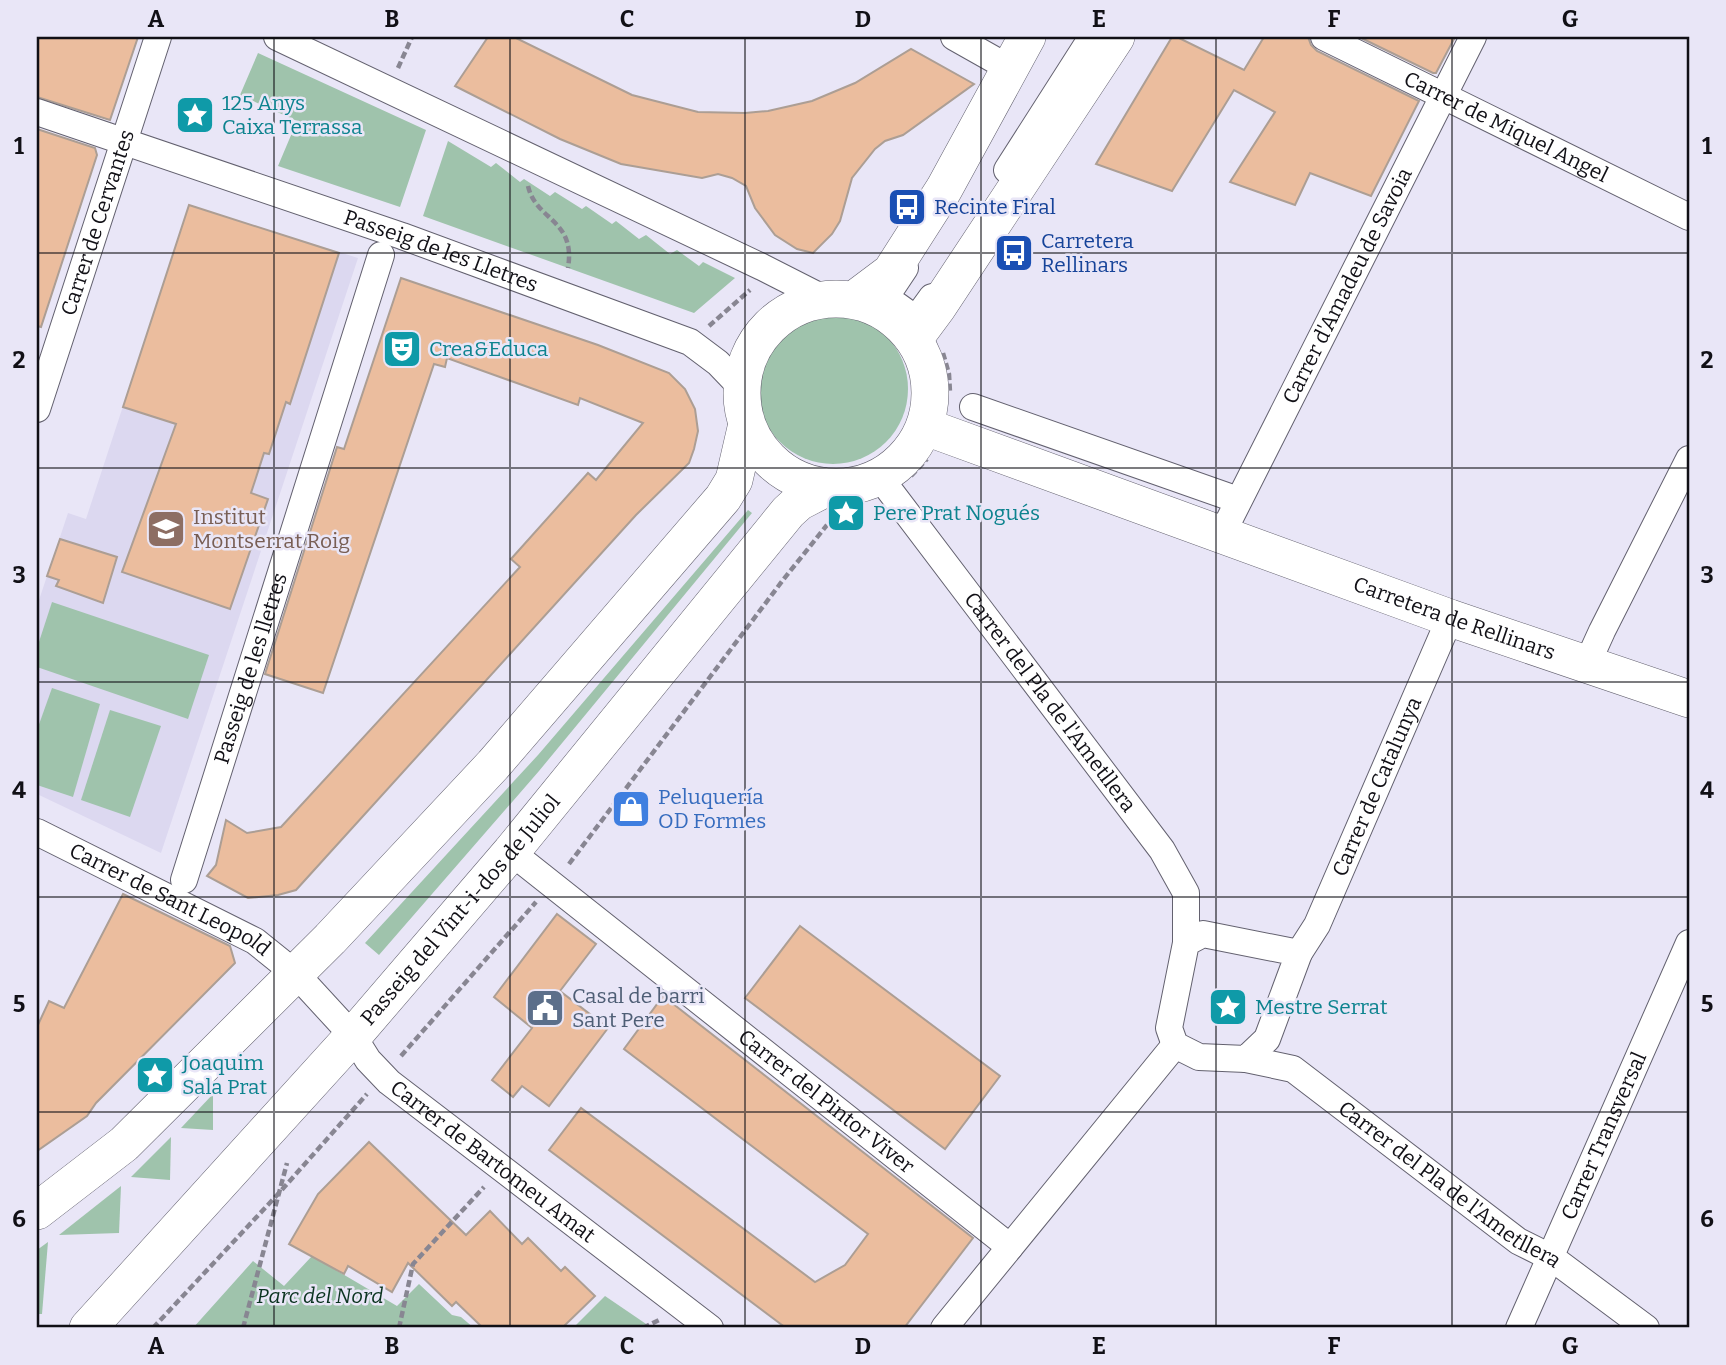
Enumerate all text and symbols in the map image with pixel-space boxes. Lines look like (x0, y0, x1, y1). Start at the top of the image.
text: A (148, 5, 165, 33)
text: B (385, 5, 399, 33)
text: C (620, 5, 634, 33)
text: D (855, 5, 871, 33)
text: E (1092, 5, 1106, 33)
text: F (1328, 5, 1341, 33)
text: G (1562, 5, 1579, 33)
street label: Carrer de Miquel Angel (1400, 66, 1612, 188)
place label: 125 Anys Caixa Terrassa (222, 90, 363, 140)
place icon: 125 Anys Caixa Terrassa (174, 94, 216, 136)
street label: Carrer de Cervantes (55, 126, 140, 319)
text: 1 (14, 132, 24, 160)
text: 1 (1702, 132, 1712, 160)
street label: Carrer d'Amadeu de Savoia (1277, 163, 1418, 408)
bus stop icon: Recinte Firal (886, 186, 928, 228)
place label: Recinte Firal (934, 194, 1056, 220)
street label: Passeig de les Lletres (340, 204, 541, 298)
place label: Carretera Rellinars (1041, 228, 1134, 278)
bus stop icon: Carretera Rellinars (993, 232, 1035, 274)
theatre icon: Crea&Educa (381, 328, 423, 370)
place label: Crea&Educa (429, 336, 549, 362)
text: 2 (13, 346, 26, 374)
text: 2 (1701, 346, 1714, 374)
place icon: Pere Prat Nogués (825, 492, 867, 534)
place label: Pere Prat Nogués (873, 500, 1040, 526)
place label: Institut Montserrat Roig (193, 504, 350, 554)
school or university icon: Institut Montserrat Roig (145, 508, 187, 550)
text: 3 (12, 561, 26, 589)
text: 3 (1700, 561, 1714, 589)
street label: Passeig de les lletres (208, 570, 293, 767)
street label: Carretera de Rellinars (1350, 571, 1559, 666)
street label: Carrer del Pla de l'Ametllera (958, 587, 1142, 818)
street label: Carrer de Catalunya (1327, 692, 1427, 880)
text: 4 (12, 776, 26, 804)
text: 4 (1700, 776, 1714, 804)
place label: Peluquería OD Formes (658, 784, 766, 834)
shop icon: Peluquería OD Formes (610, 788, 652, 830)
street label: Passeig del Vint-i-dos de Juliol (355, 789, 566, 1031)
street label: Carrer de Sant Leopold (65, 837, 276, 961)
place label: Casal de barri Sant Pere (572, 983, 704, 1033)
place icon: Mestre Serrat (1207, 986, 1249, 1028)
public building icon: Casal de barri Sant Pere (524, 987, 566, 1029)
text: 5 (13, 990, 25, 1018)
text: 5 (1701, 990, 1713, 1018)
place label: Mestre Serrat (1255, 994, 1388, 1020)
street label: Carrer del Pintor Viver (733, 1024, 919, 1179)
street label: Carrer Transversal (1555, 1048, 1652, 1224)
place label: Joaquim Sala Prat (181, 1050, 267, 1100)
place icon: Joaquim Sala Prat (134, 1054, 176, 1096)
street label: Carrer de Bartomeu Amat (385, 1075, 601, 1248)
street label: Carrer del Pla de l'Ametllera (1333, 1095, 1567, 1274)
text: 6 (12, 1205, 26, 1233)
text: 6 (1700, 1205, 1714, 1233)
park label: Parc del Nord (257, 1283, 383, 1309)
text: A (148, 1332, 165, 1360)
text: B (385, 1332, 399, 1360)
text: C (620, 1332, 634, 1360)
text: D (855, 1332, 871, 1360)
text: E (1092, 1332, 1106, 1360)
text: F (1328, 1332, 1341, 1360)
text: G (1562, 1332, 1579, 1360)

